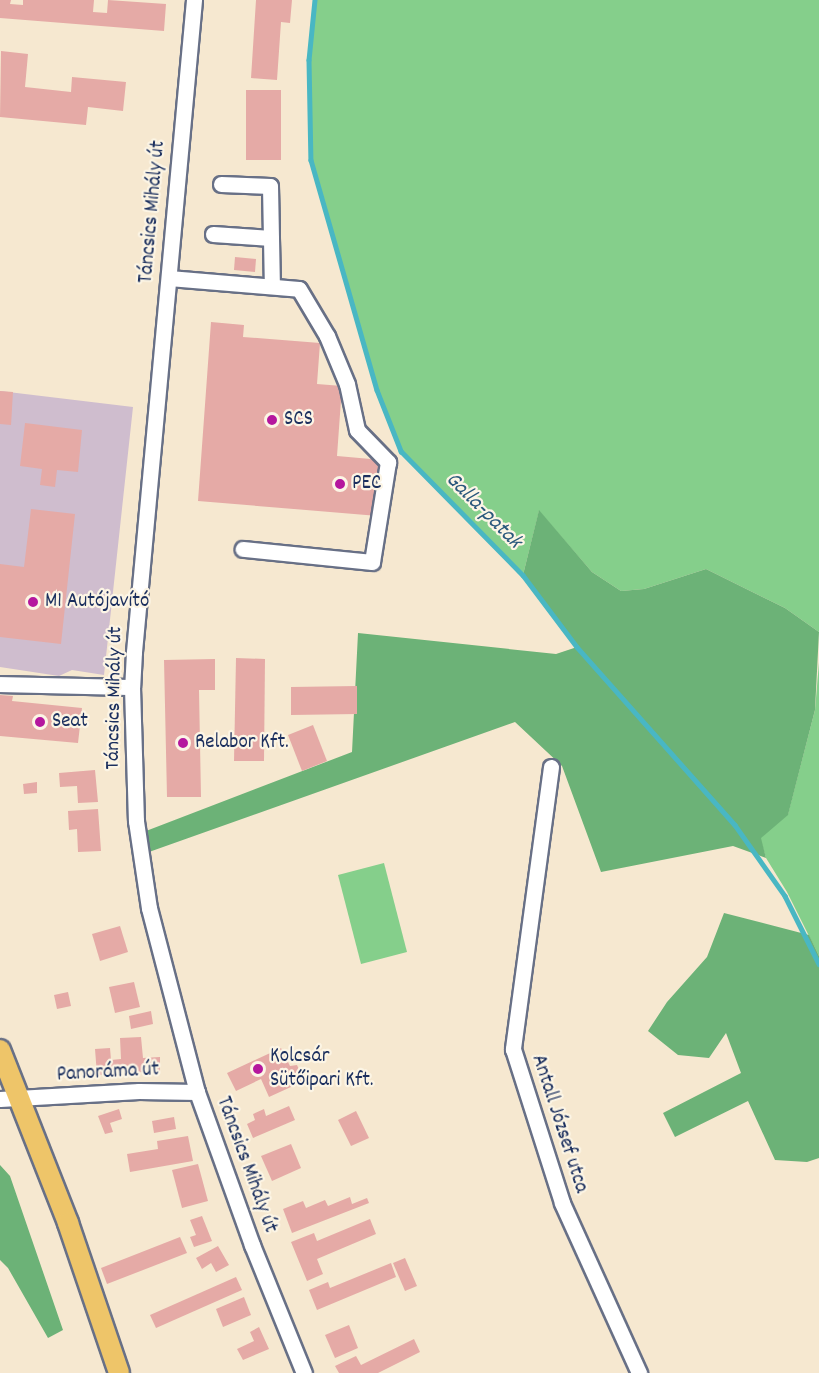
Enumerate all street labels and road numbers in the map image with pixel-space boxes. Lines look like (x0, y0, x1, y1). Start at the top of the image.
street label: Táncsics Mihály út (134, 140, 172, 284)
street label: Táncsics Mihály út (101, 626, 129, 770)
street label: Antall József utca (525, 1052, 593, 1196)
street label: Panoráma út (56, 1058, 160, 1088)
street label: Táncsics Mihály út (210, 1093, 282, 1237)

